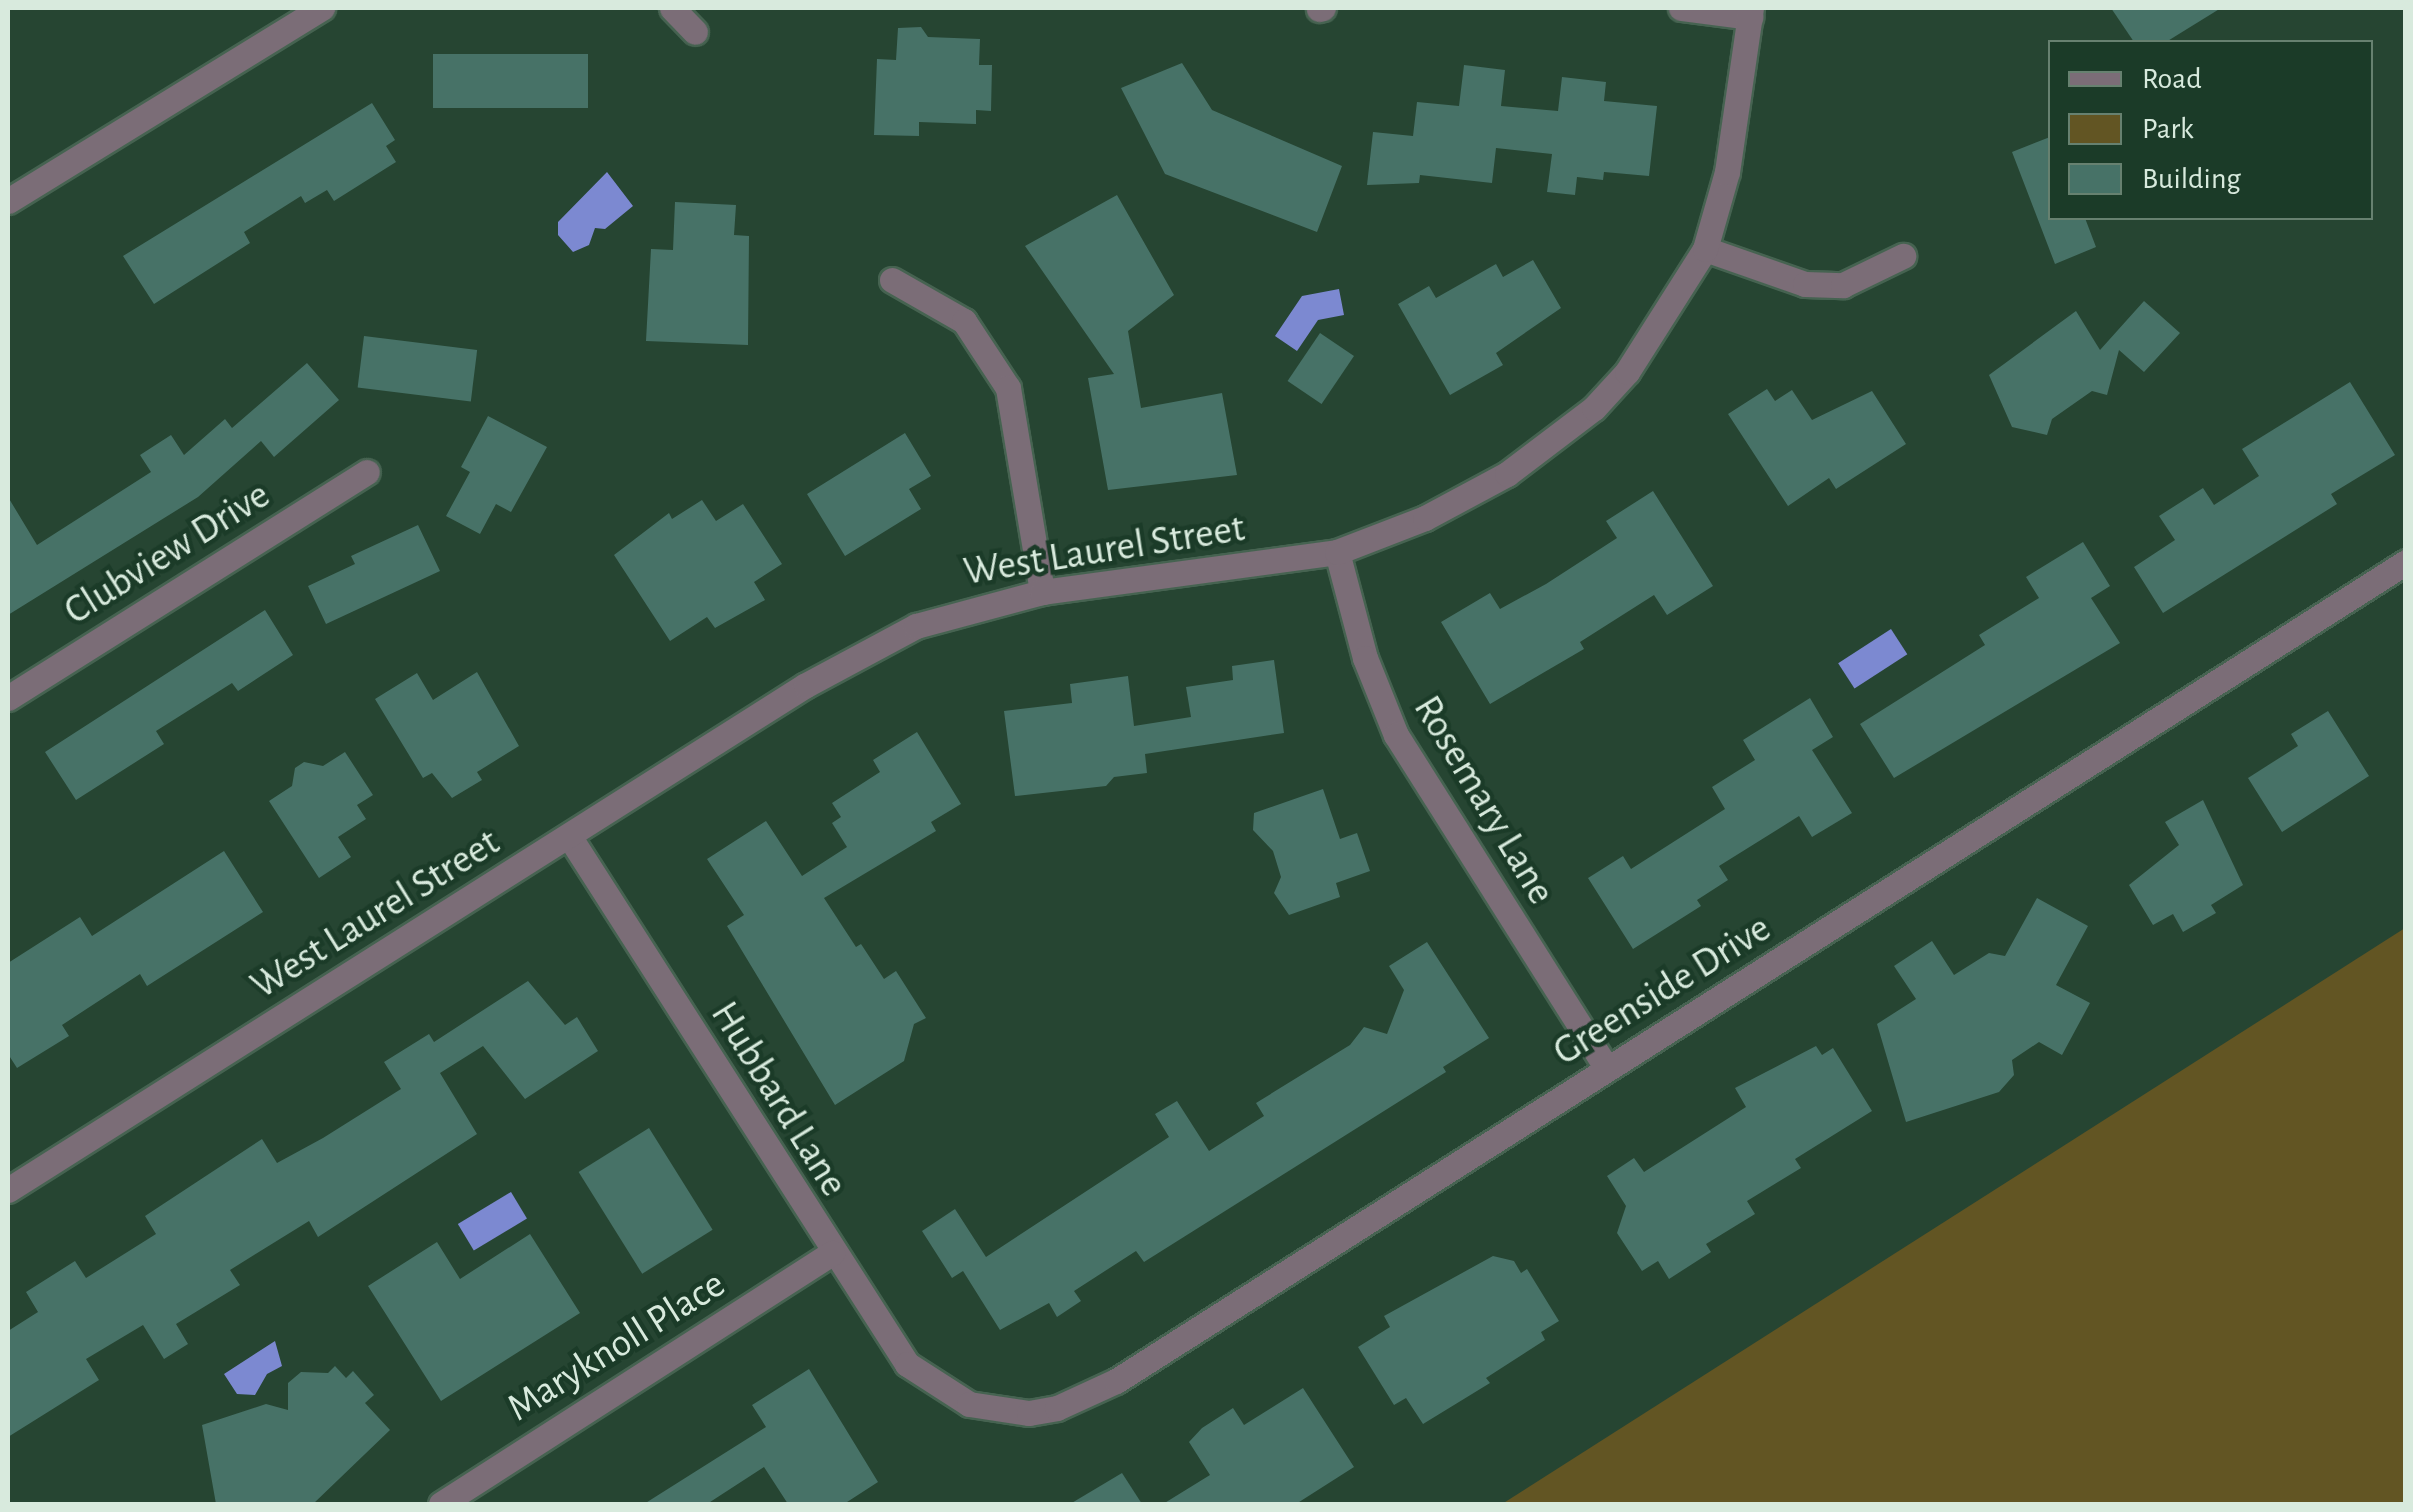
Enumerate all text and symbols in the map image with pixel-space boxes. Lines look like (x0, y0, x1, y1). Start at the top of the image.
legend (2048, 40, 2373, 220)
text: Road (2142, 64, 2202, 94)
text: Park (2142, 114, 2194, 144)
text: Building (2142, 164, 2241, 194)
street label: Clubview Drive (56, 471, 278, 635)
street label: West Laurel Street (960, 504, 1248, 596)
street label: Rosemary Lane (1403, 687, 1565, 913)
street label: West Laurel Street (242, 818, 508, 1010)
street label: Greenside Drive (1545, 904, 1779, 1076)
street label: Hubbard Lane (700, 993, 858, 1205)
street label: Maryknoll Place (498, 1260, 734, 1432)

